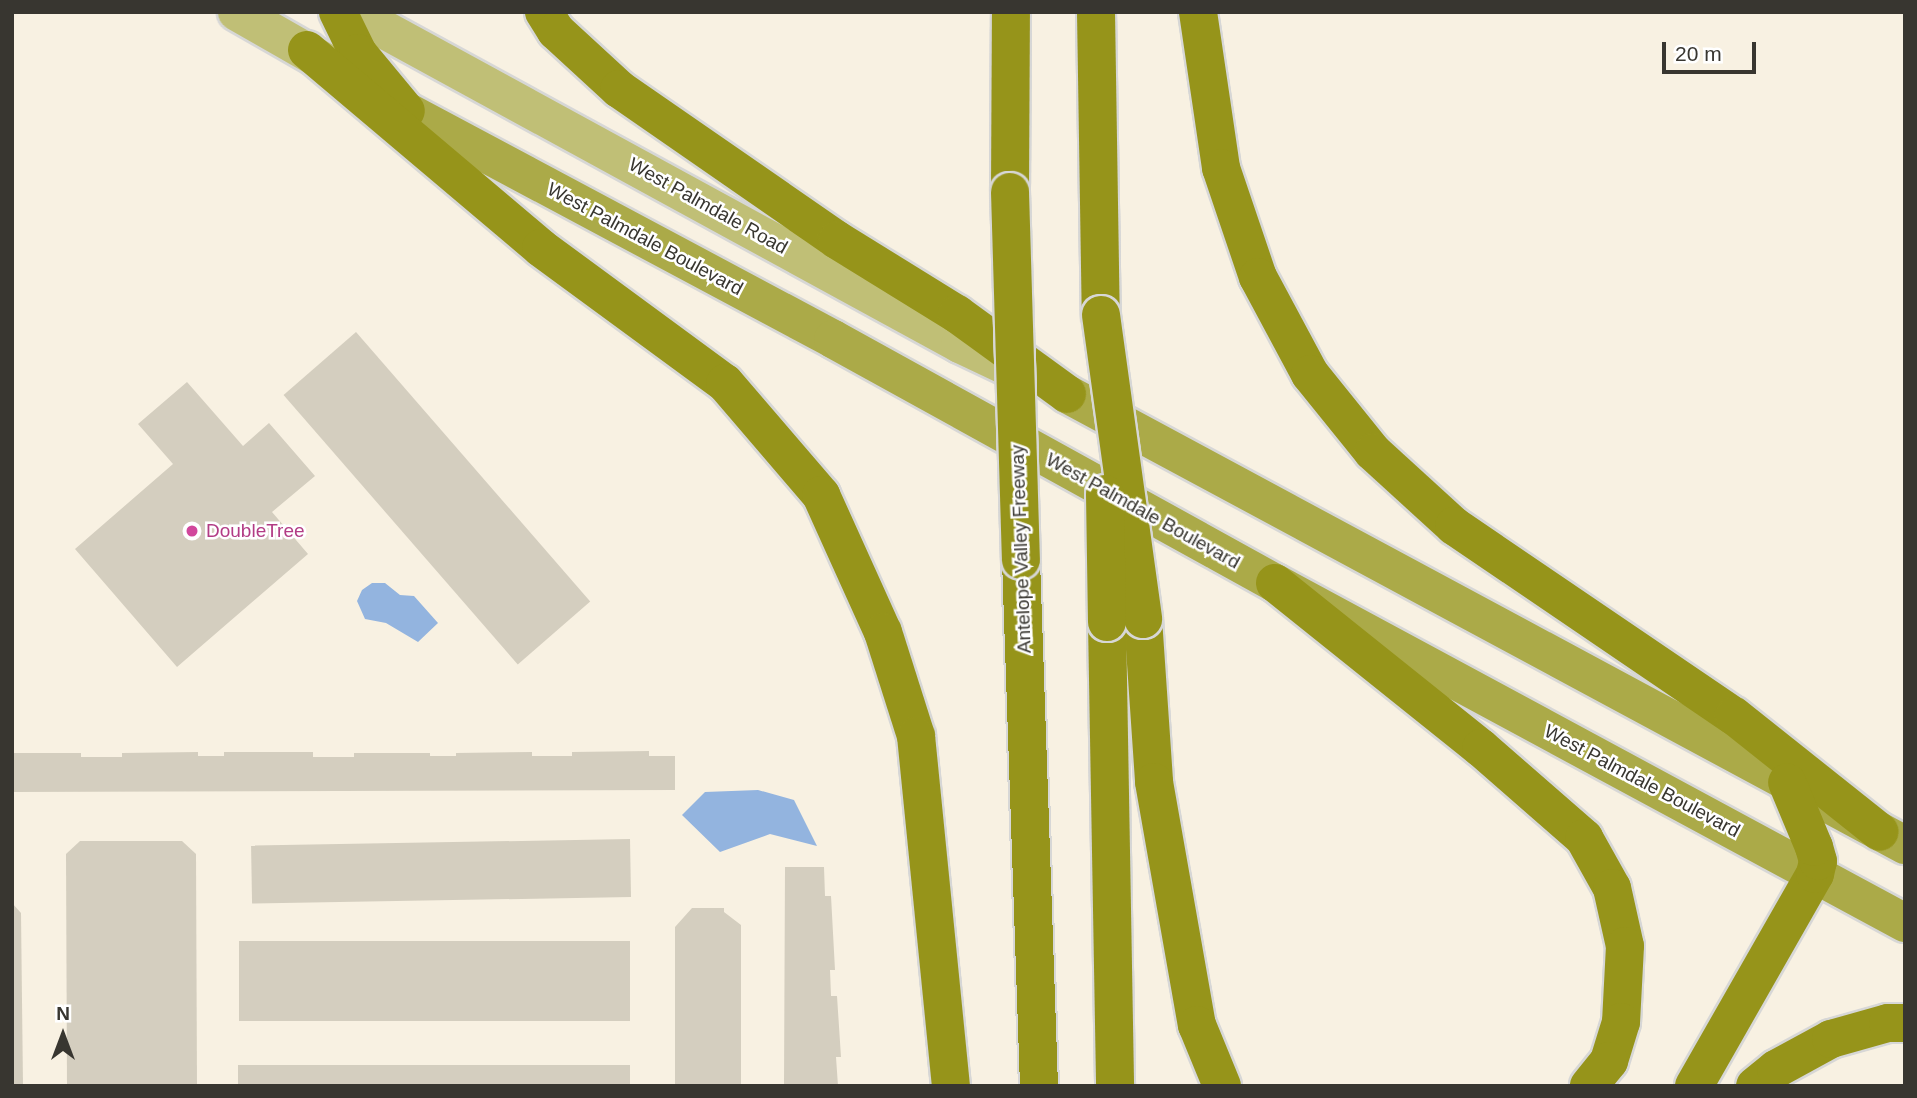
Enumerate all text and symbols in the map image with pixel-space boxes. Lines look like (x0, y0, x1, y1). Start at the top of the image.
scale bar (1665, 28, 1759, 72)
text: 20 m (1675, 42, 1722, 65)
street label: West Palmdale Road (625, 153, 791, 259)
street label: West Palmdale Boulevard (543, 178, 747, 300)
street label: Antelope Valley Freeway (1006, 444, 1036, 654)
street label: West Palmdale Boulevard (1042, 448, 1244, 574)
place label: DoubleTree (206, 520, 305, 542)
marker: DoubleTree (184, 523, 200, 539)
street label: West Palmdale Boulevard (1540, 720, 1744, 842)
north arrow (28, 1000, 98, 1070)
text: N (56, 1003, 70, 1024)

